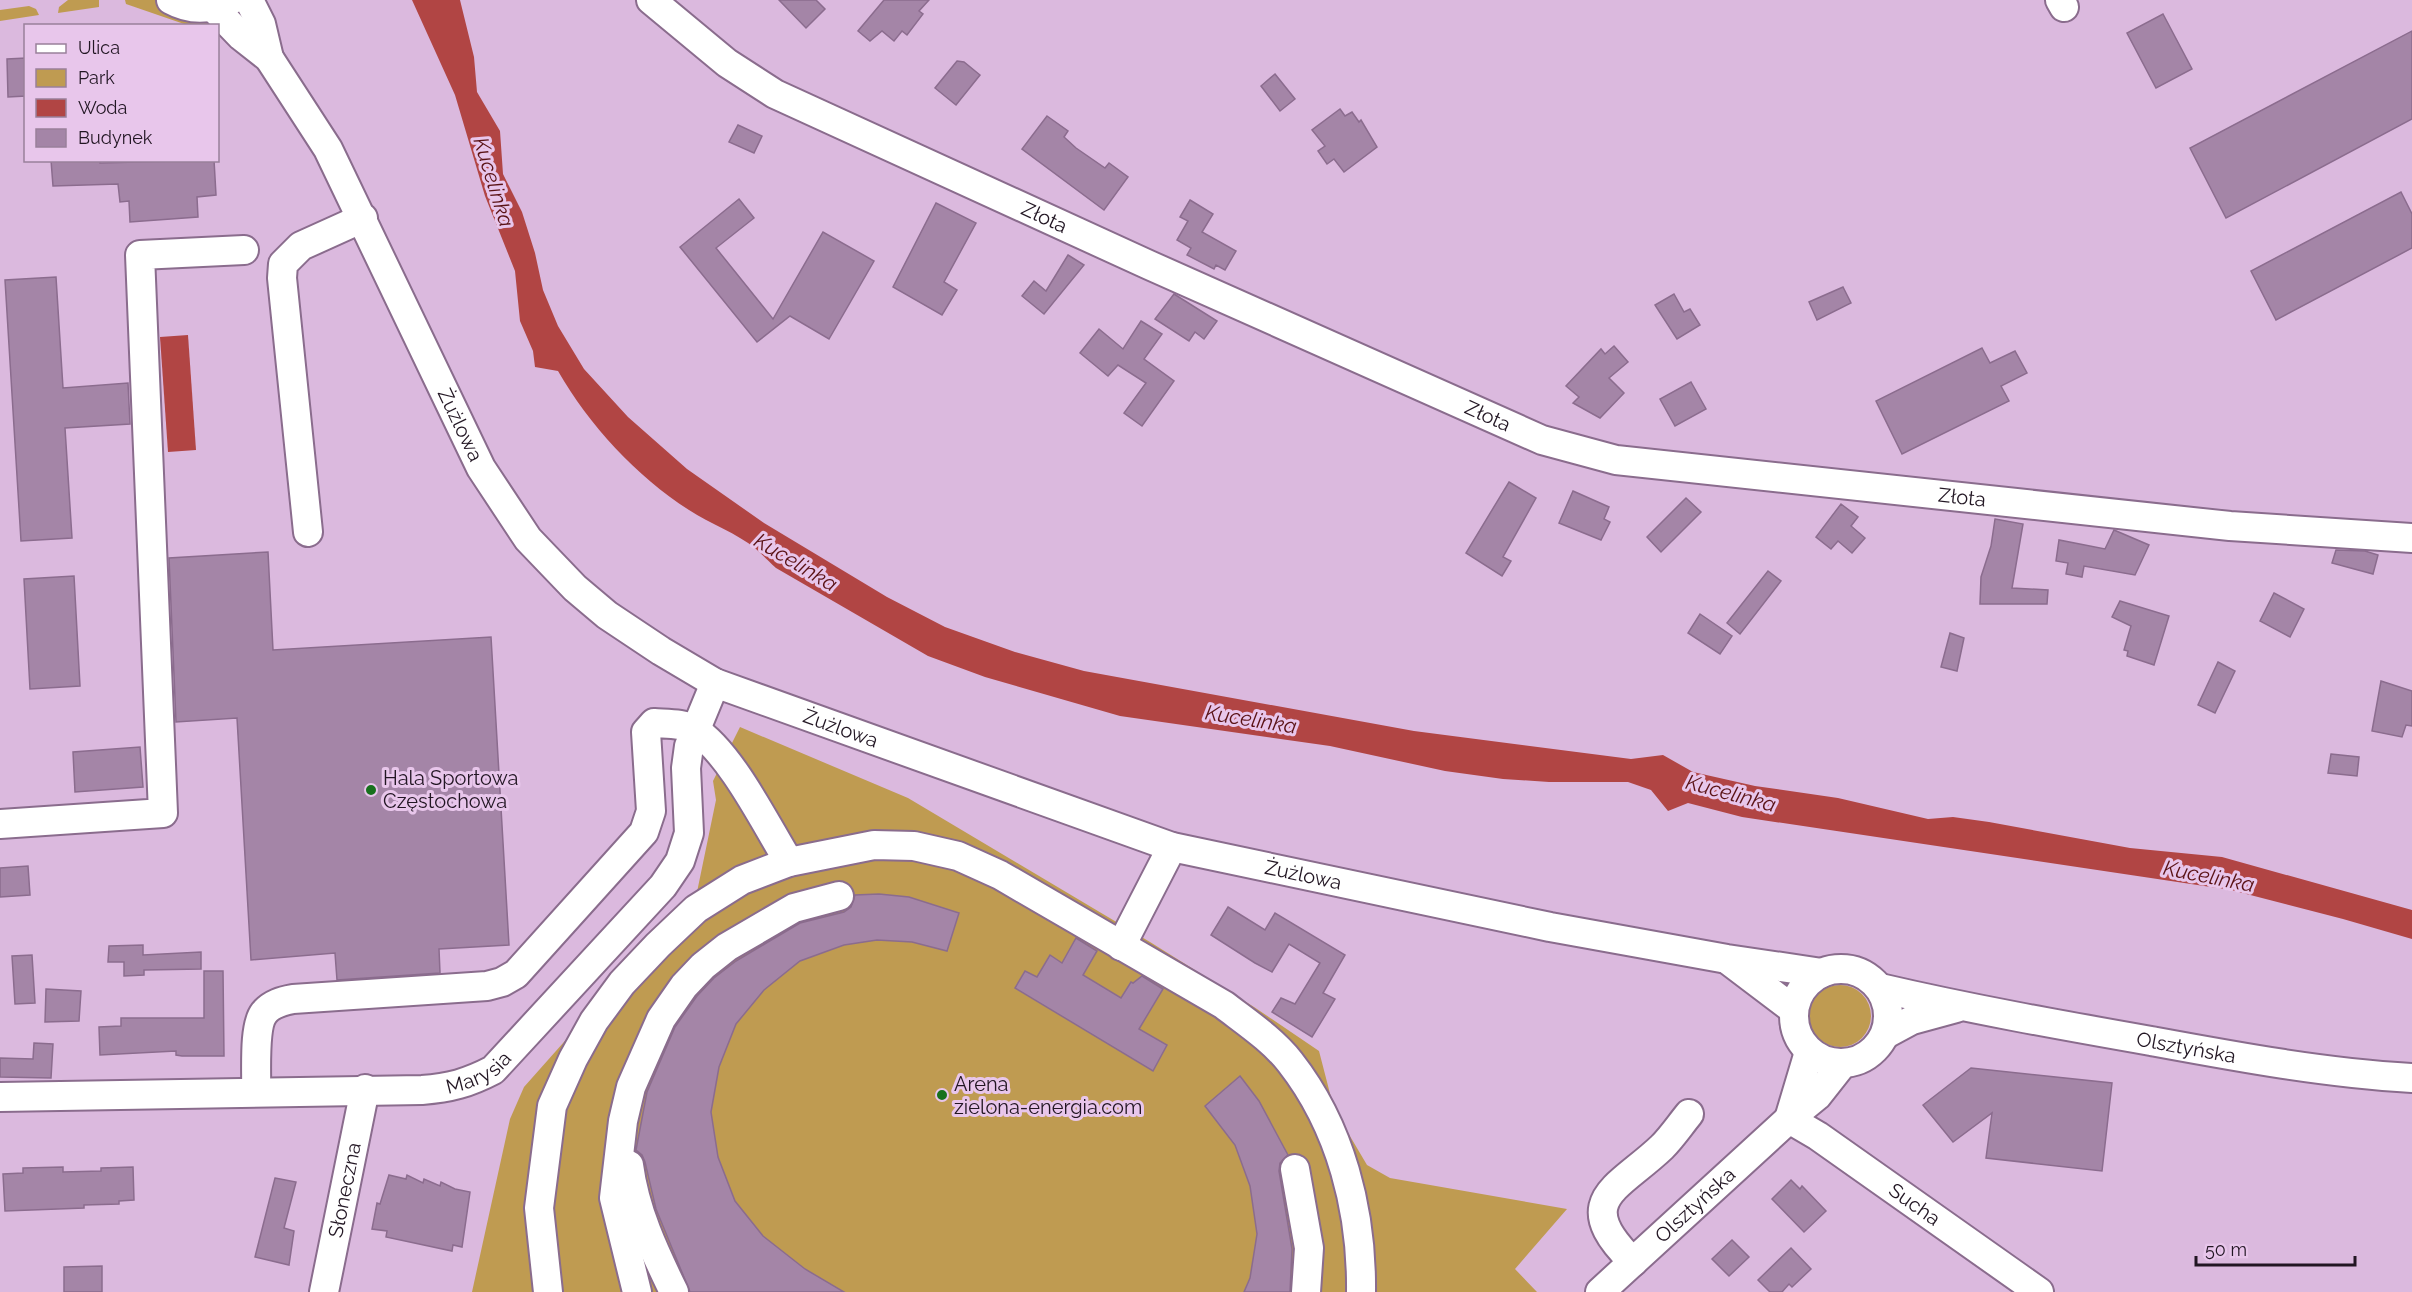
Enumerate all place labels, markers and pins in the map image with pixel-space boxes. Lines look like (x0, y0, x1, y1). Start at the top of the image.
place label: Hala Sportowa Częstochowa (383, 766, 518, 813)
marker: Hala Sportowa Częstochowa (364, 783, 378, 797)
place label: Arena zielona-energia.com (954, 1072, 1142, 1119)
marker: Arena zielona-energia.com (935, 1088, 949, 1102)

